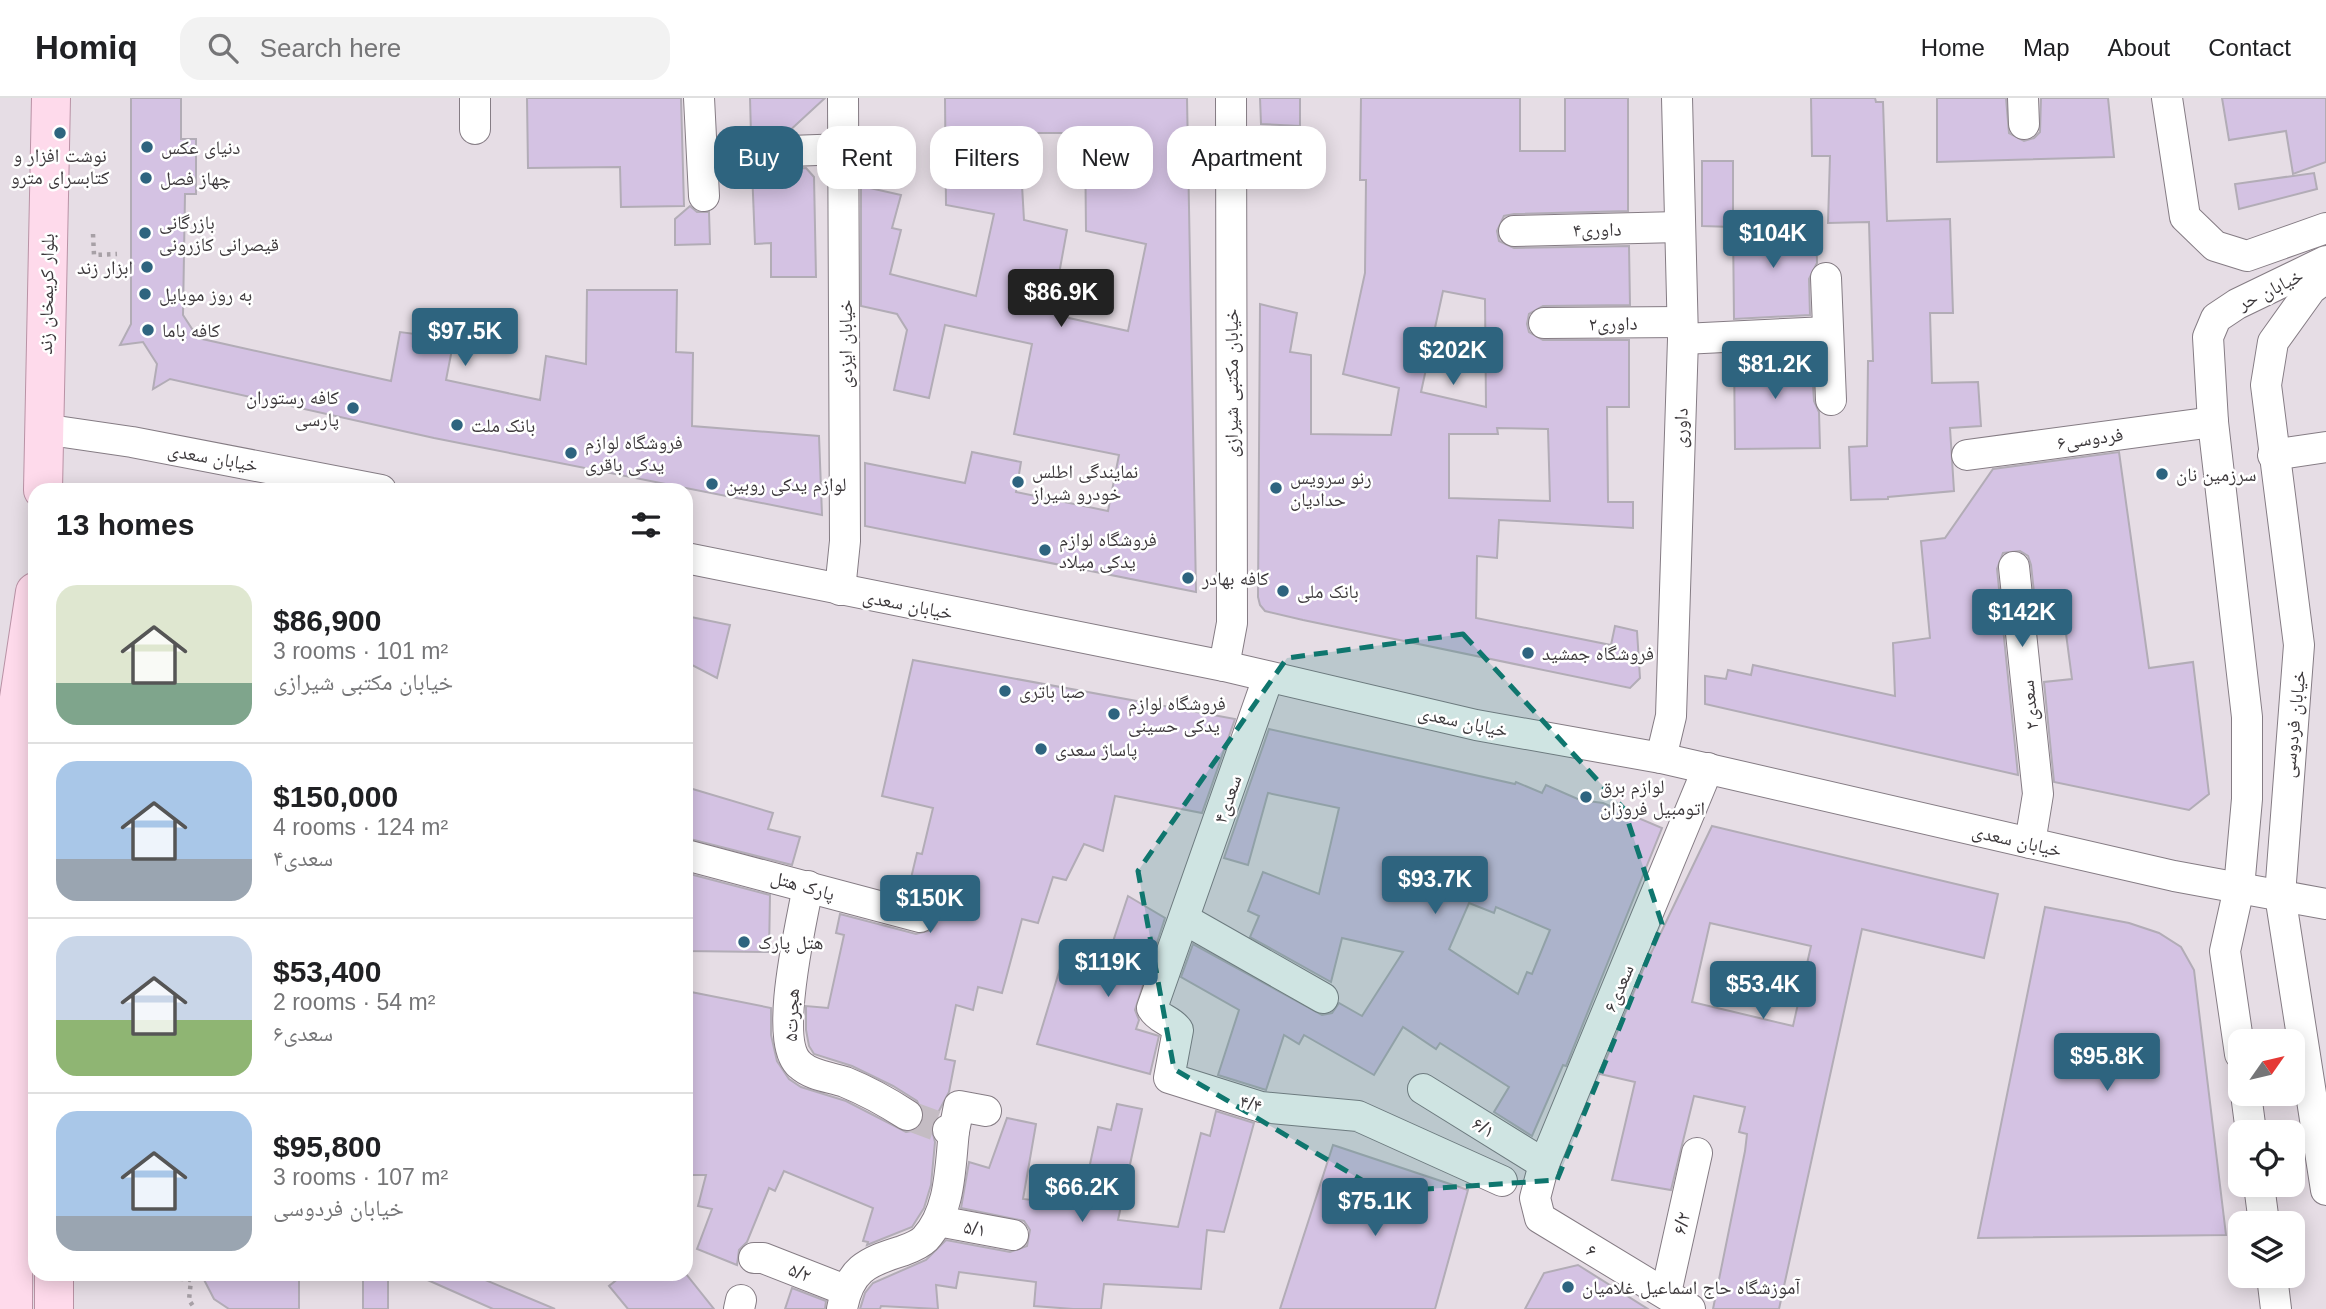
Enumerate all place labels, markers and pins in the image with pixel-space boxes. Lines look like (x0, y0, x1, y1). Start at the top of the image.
marker: نوشت افزار و کتابسرای مترو (52, 125, 68, 141)
place label: دنیای عکس (161, 137, 241, 159)
marker: دنیای عکس (139, 139, 155, 155)
place label: نوشت افزار و کتابسرای مترو (11, 145, 109, 189)
place label: چهاز فصل (160, 168, 231, 190)
marker: چهاز فصل (138, 170, 154, 186)
pin: $104K (1724, 211, 1822, 270)
place label: بازرگانی قیصرانی کازرونی (159, 212, 279, 256)
marker: بازرگانی قیصرانی کازرونی (137, 225, 153, 241)
place label: ابزار زند (77, 257, 133, 279)
marker: ابزار زند (139, 259, 155, 275)
pin: $86.9K (1004, 270, 1118, 329)
place label: به روز موبایل (159, 284, 252, 306)
marker: به روز موبایل (137, 286, 153, 302)
pin: $97.5K (408, 308, 522, 368)
place label: کافه باما (162, 320, 220, 342)
marker: کافه باما (140, 322, 156, 338)
pin: $202K (1404, 328, 1502, 387)
pin: $81.2K (1718, 342, 1832, 401)
place label: کافه رستوران پارسی (246, 387, 339, 431)
marker: کافه رستوران پارسی (345, 400, 361, 416)
place label: بانک ملت (471, 415, 535, 437)
marker: بانک ملت (449, 417, 465, 433)
place label: فروشگاه لوازم یدکی باقری (585, 432, 683, 476)
marker: فروشگاه لوازم یدکی باقری (563, 445, 579, 461)
place label: نمایندگی اطلس خودرو شیراز (1031, 461, 1138, 505)
place label: سرزمین نان (2176, 464, 2257, 486)
marker: سرزمین نان (2154, 466, 2170, 482)
place label: رنو سرويس حداديان (1290, 467, 1372, 511)
place label: لوازم یدکی روبین (726, 474, 847, 498)
marker: نمایندگی اطلس خودرو شیراز (1010, 474, 1026, 490)
marker: لوازم یدکی روبین (704, 476, 720, 492)
marker: رنو سرويس حداديان (1268, 480, 1284, 496)
place label: فروشگاه لوازم یدکی میلاد (1059, 529, 1157, 573)
marker: فروشگاه لوازم یدکی میلاد (1037, 542, 1053, 558)
place label: کافه بهادر (1201, 568, 1269, 590)
marker: کافه بهادر (1180, 570, 1196, 586)
place label: بانک ملی (1297, 581, 1359, 603)
marker: بانک ملی (1275, 583, 1291, 599)
pin: $142K (1973, 589, 2071, 649)
place label: فروشگاه جمشید (1542, 643, 1654, 665)
marker: فروشگاه جمشید (1520, 645, 1536, 661)
place label: صبا باتری (1019, 681, 1086, 703)
marker: صبا باتری (997, 683, 1013, 699)
place label: فروشگاه لوازم یدکی حسینی (1128, 693, 1226, 737)
marker: فروشگاه لوازم یدکی حسینی (1106, 706, 1122, 722)
place label: پاساژ سعدی (1055, 739, 1137, 761)
marker: پاساژ سعدی (1033, 741, 1049, 757)
place label: لوازم برق اتومبیل فروزان (1600, 776, 1705, 820)
marker: لوازم برق اتومبیل فروزان (1578, 789, 1594, 805)
pin: $93.7K (1378, 856, 1492, 916)
pin: $150K (881, 876, 979, 935)
place label: هتل پارک (758, 932, 823, 954)
marker: هتل پارک (736, 934, 752, 950)
pin: $119K (1059, 940, 1157, 999)
pin: $53.4K (1706, 962, 1820, 1021)
pin: $95.8K (2050, 1034, 2164, 1093)
pin: $66.2K (1025, 1164, 1139, 1224)
pin: $75.1K (1318, 1178, 1432, 1238)
place label: آموزشگاه حاج اسماعیل غلامیان (1582, 1277, 1801, 1299)
marker: آموزشگاه حاج اسماعیل غلامیان (1560, 1279, 1576, 1295)

